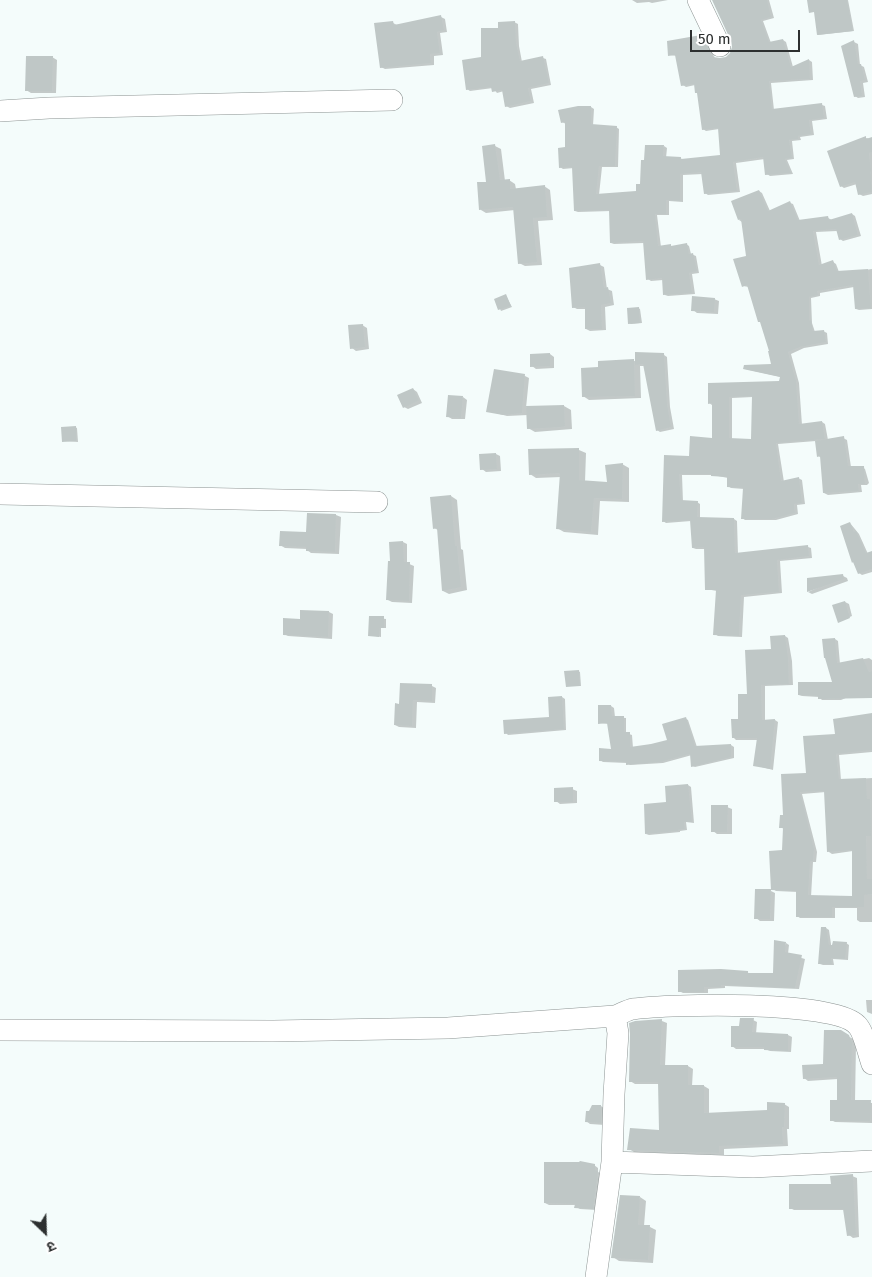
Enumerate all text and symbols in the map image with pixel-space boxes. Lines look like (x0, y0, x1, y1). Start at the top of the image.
scale bar (692, 20, 802, 52)
text: 50 m (698, 30, 731, 48)
north arrow (20, 1207, 70, 1257)
text: उ (44, 1237, 59, 1256)

